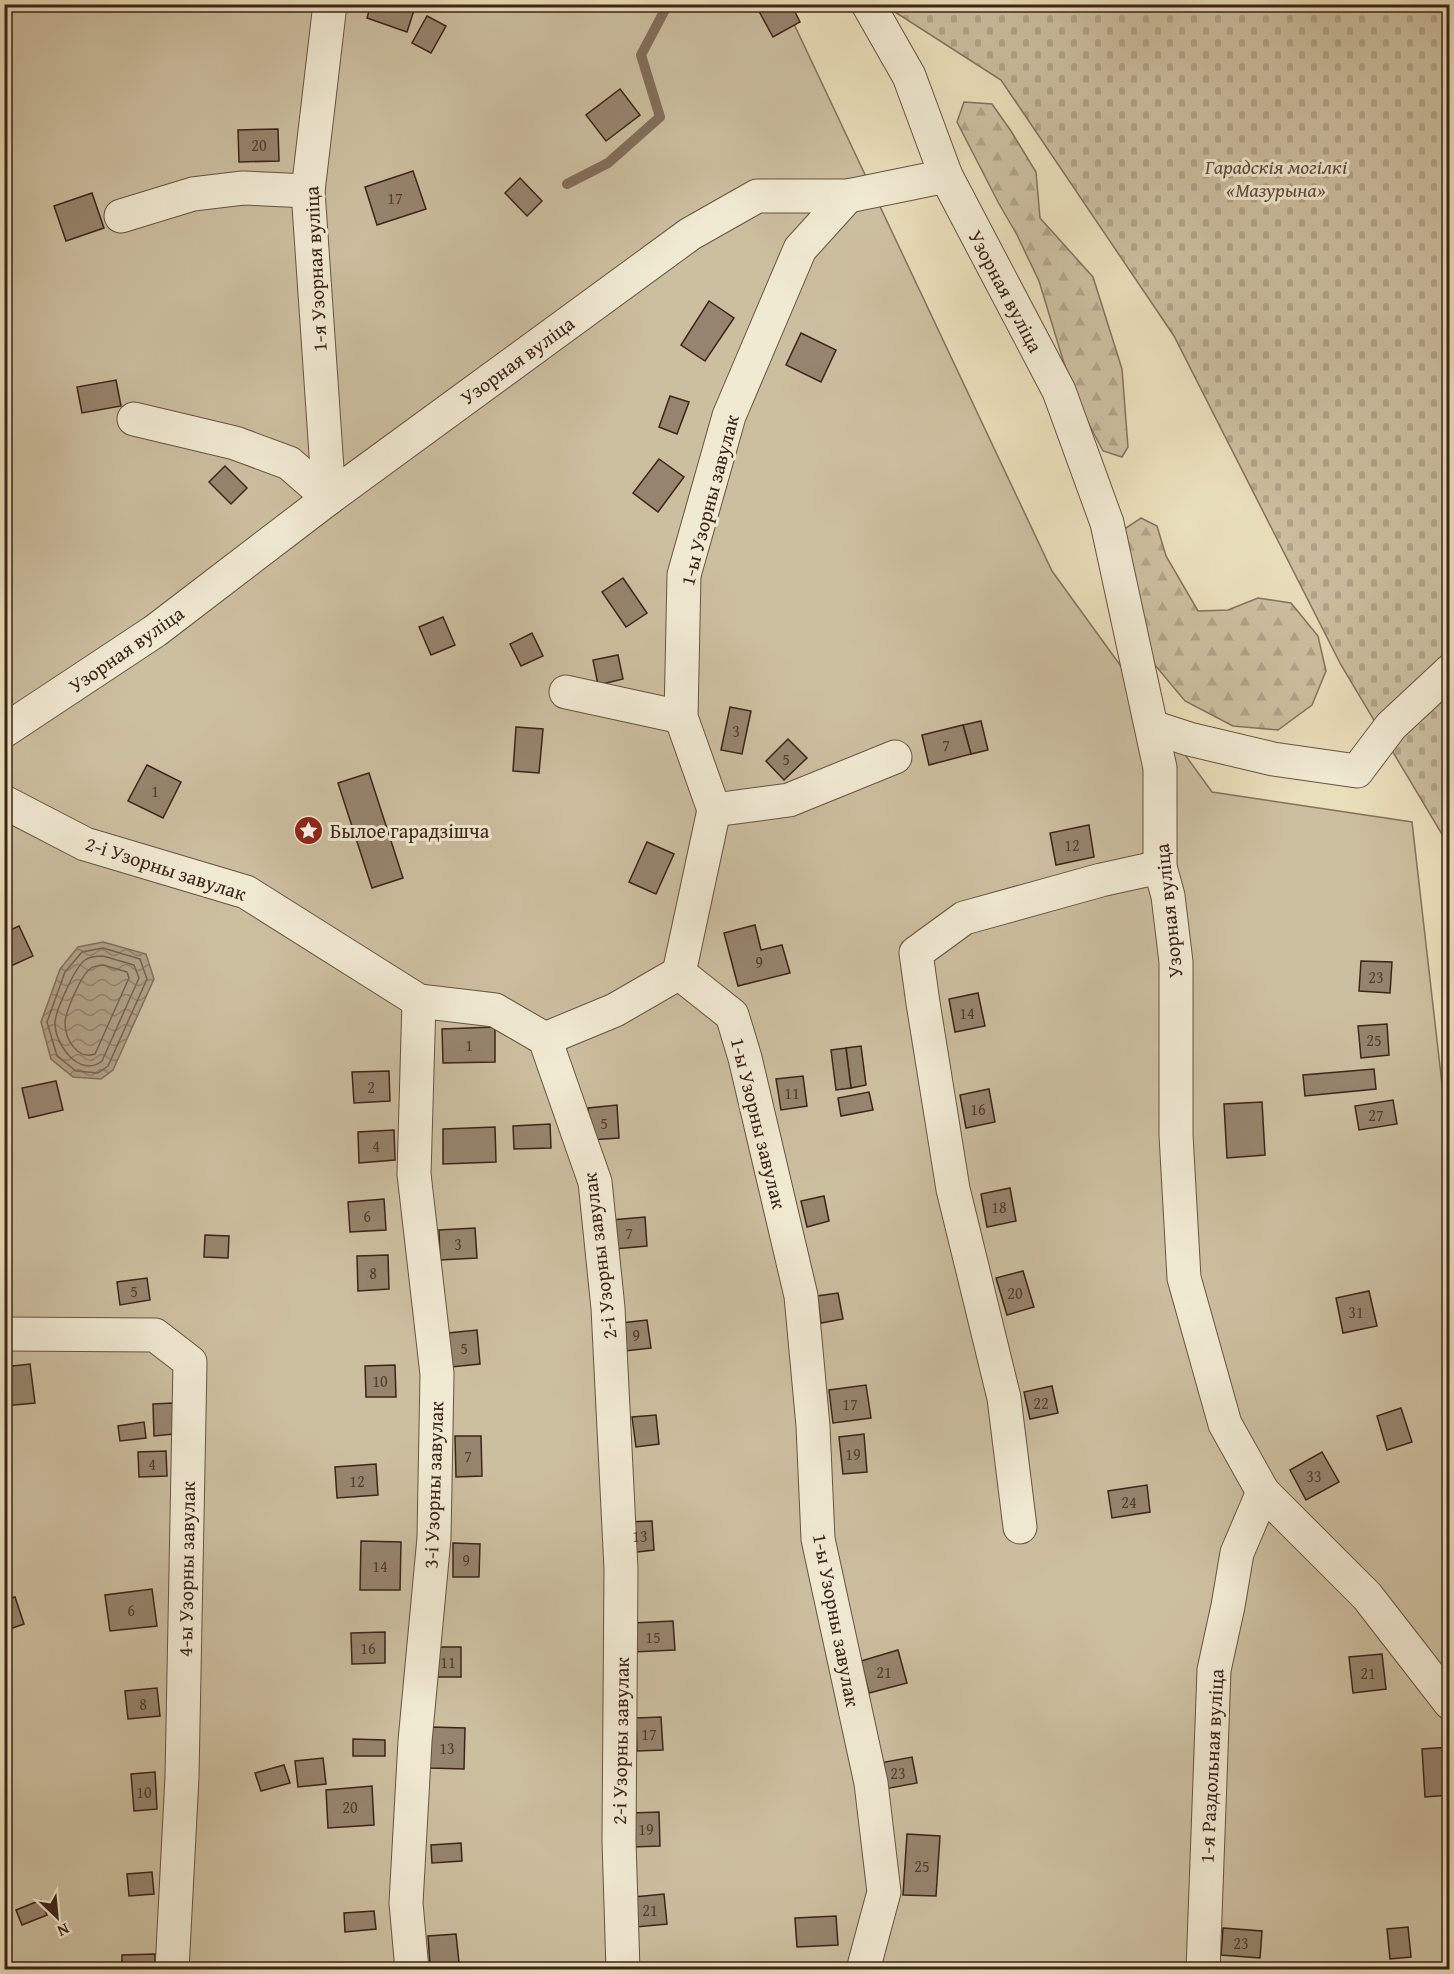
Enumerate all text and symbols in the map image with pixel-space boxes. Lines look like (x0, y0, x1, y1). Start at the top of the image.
house number: 20 (251, 133, 267, 157)
park label: Гарадскія могілкі «Мазурына» (1204, 152, 1347, 204)
street label: 1-я Узорная вуліца (296, 185, 334, 353)
house number: 17 (387, 186, 403, 210)
street label: Узорная вуліца (962, 225, 1051, 358)
street label: Узорная вуліца (454, 308, 581, 411)
street label: 1-ы Узорны завулак (672, 411, 746, 589)
street label: Узорная вуліца (62, 598, 190, 700)
house number: 3 (732, 719, 740, 743)
house number: 7 (942, 733, 950, 757)
house number: 5 (782, 747, 790, 771)
house number: 1 (151, 779, 159, 803)
place icon: Былое гарадзішча (293, 814, 325, 846)
place label: Былое гарадзішча (330, 816, 490, 845)
street label: 2-і Узорны завулак (82, 828, 251, 908)
house number: 12 (1064, 833, 1080, 857)
street label: Узорная вуліца (1146, 842, 1189, 980)
house number: 9 (755, 950, 763, 974)
house number: 23 (1368, 965, 1384, 989)
house number: 14 (959, 1001, 975, 1025)
house number: 25 (1366, 1028, 1382, 1052)
house number: 1 (465, 1033, 473, 1057)
street label: 1-ы Узорны завулак (724, 1034, 794, 1212)
house number: 2 (367, 1075, 375, 1099)
house number: 11 (784, 1081, 800, 1105)
house number: 16 (970, 1097, 986, 1121)
house number: 27 (1368, 1103, 1384, 1127)
house number: 5 (600, 1111, 608, 1135)
house number: 4 (372, 1134, 380, 1158)
street label: 2-і Узорны завулак (574, 1171, 624, 1341)
house number: 18 (991, 1195, 1007, 1219)
house number: 6 (363, 1204, 371, 1228)
house number: 7 (625, 1221, 633, 1245)
house number: 3 (454, 1232, 462, 1256)
house number: 8 (369, 1261, 377, 1285)
house number: 5 (130, 1279, 138, 1303)
house number: 20 (1007, 1281, 1023, 1305)
house number: 31 (1348, 1300, 1364, 1324)
house number: 9 (632, 1323, 640, 1347)
house number: 5 (460, 1336, 468, 1360)
house number: 10 (372, 1369, 388, 1393)
house number: 22 (1033, 1391, 1049, 1415)
house number: 17 (842, 1392, 858, 1416)
street label: 3-і Узорны завулак (416, 1400, 450, 1569)
house number: 19 (845, 1442, 861, 1466)
house number: 7 (464, 1444, 472, 1468)
house number: 4 (148, 1452, 156, 1476)
house number: 33 (1306, 1464, 1322, 1488)
house number: 12 (349, 1469, 365, 1493)
street label: 4-ы Узорны завулак (170, 1480, 202, 1657)
house number: 24 (1121, 1490, 1137, 1514)
house number: 13 (632, 1524, 648, 1548)
street label: 1-ы Узорны завулак (806, 1531, 868, 1710)
house number: 9 (462, 1548, 470, 1572)
house number: 14 (372, 1554, 388, 1578)
house number: 6 (127, 1598, 135, 1622)
house number: 15 (645, 1625, 661, 1649)
house number: 16 (360, 1636, 376, 1660)
house number: 11 (440, 1650, 456, 1674)
street label: 2-і Узорны завулак (604, 1656, 636, 1825)
house number: 21 (876, 1660, 892, 1684)
house number: 21 (1360, 1661, 1376, 1685)
street label: 1-я Раздольная вуліца (1191, 1668, 1231, 1864)
house number: 8 (139, 1692, 147, 1716)
house number: 17 (641, 1722, 657, 1746)
house number: 13 (439, 1736, 455, 1760)
house number: 23 (890, 1761, 906, 1785)
house number: 10 (136, 1780, 152, 1804)
house number: 20 (342, 1795, 358, 1819)
house number: 19 (638, 1817, 654, 1841)
house number: 25 (914, 1854, 930, 1878)
north arrow (27, 1887, 87, 1947)
house number: 21 (642, 1898, 658, 1922)
text: N (53, 1917, 74, 1944)
house number: 23 (1233, 1931, 1249, 1955)

